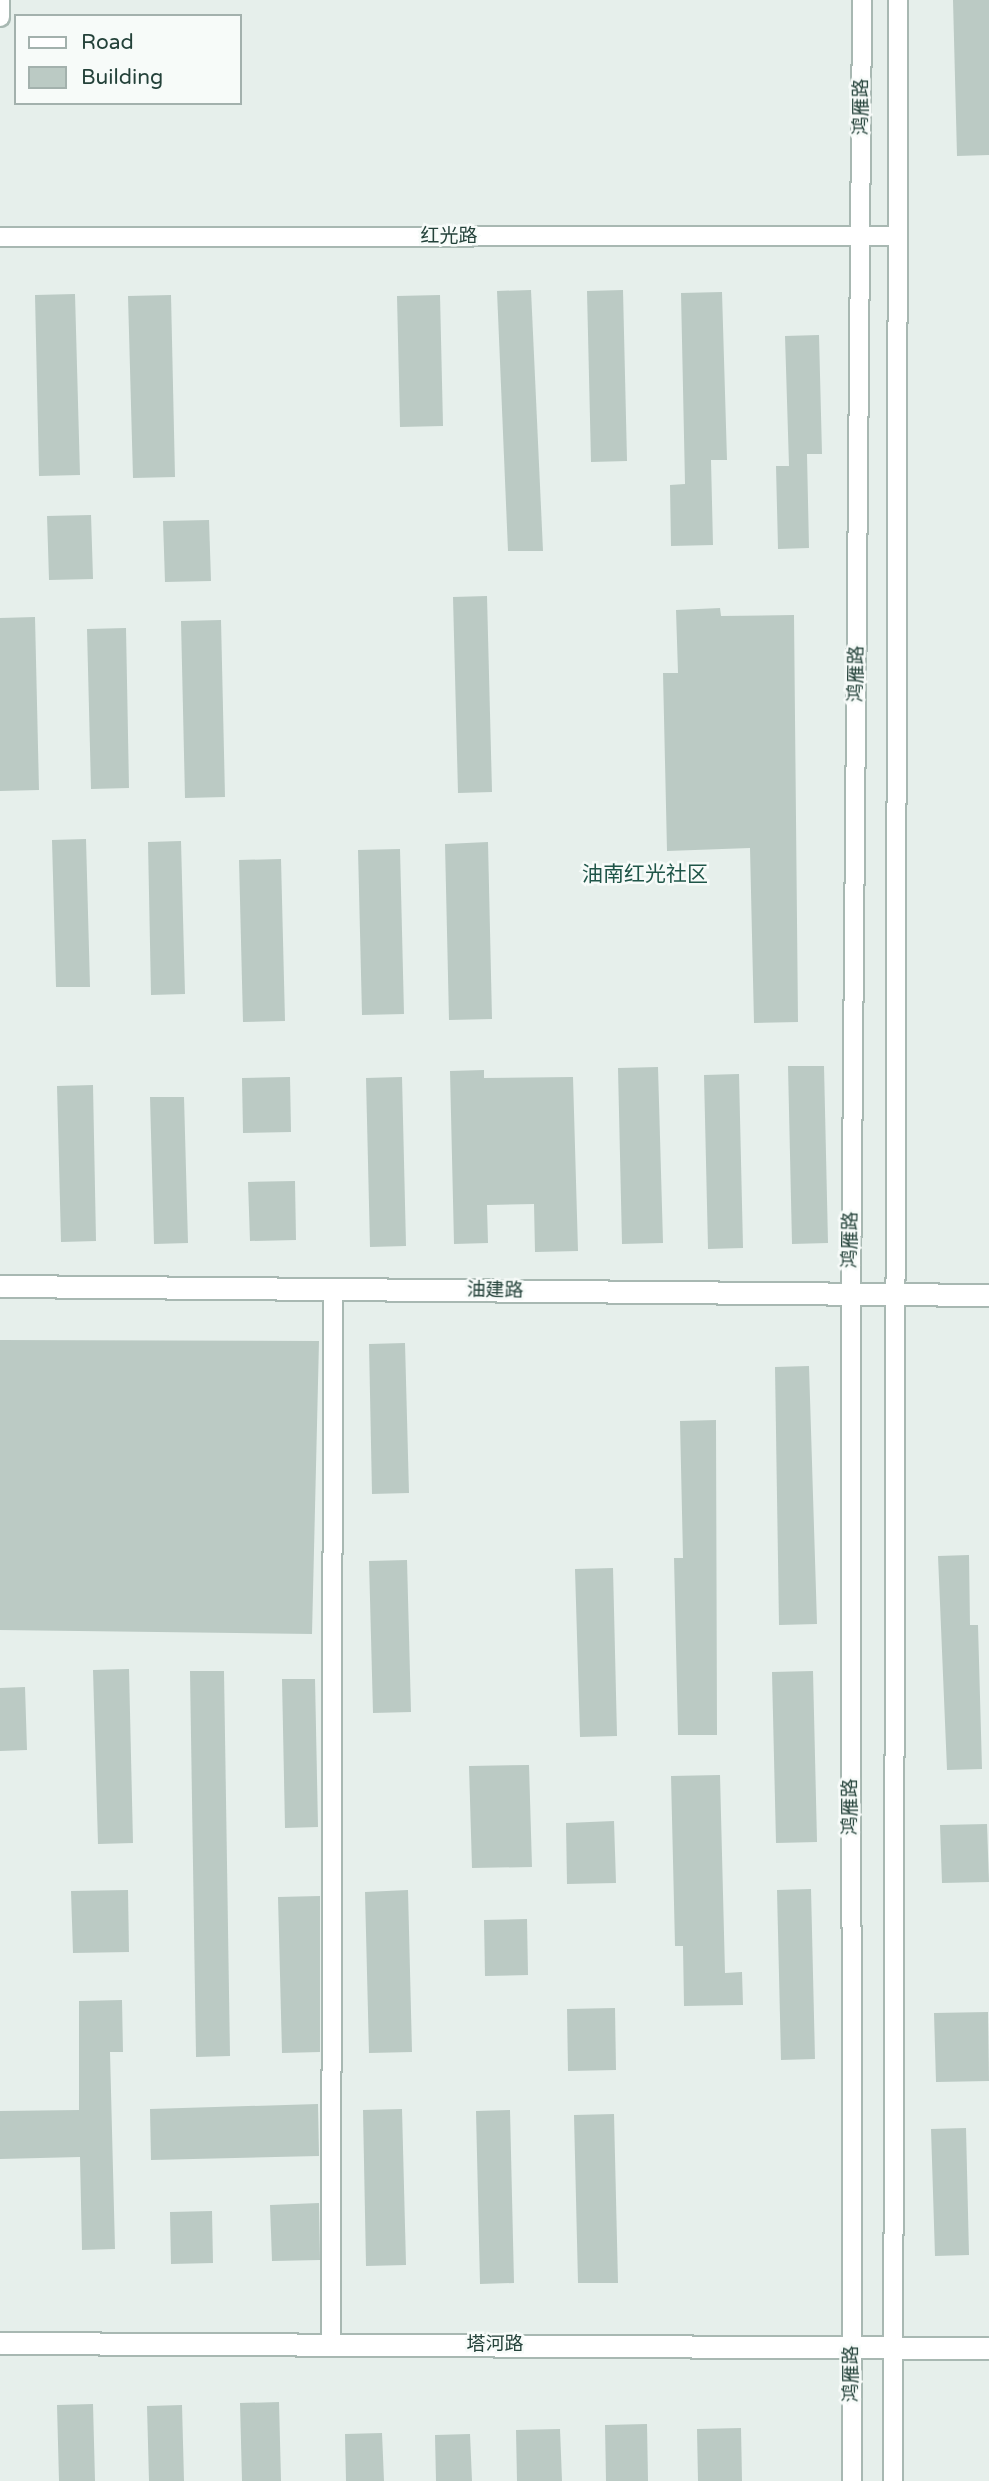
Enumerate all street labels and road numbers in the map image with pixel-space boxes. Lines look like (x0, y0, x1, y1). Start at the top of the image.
street label: 鸿雁路 (851, 79, 873, 135)
street label: 红光路 (421, 226, 477, 248)
street label: 鸿雁路 (845, 645, 869, 703)
street label: 鸿雁路 (839, 1211, 863, 1269)
street label: 油建路 (466, 1279, 524, 1303)
street label: 鸿雁路 (840, 1779, 862, 1835)
street label: 塔河路 (467, 2334, 523, 2356)
street label: 鸿雁路 (841, 2346, 863, 2402)

